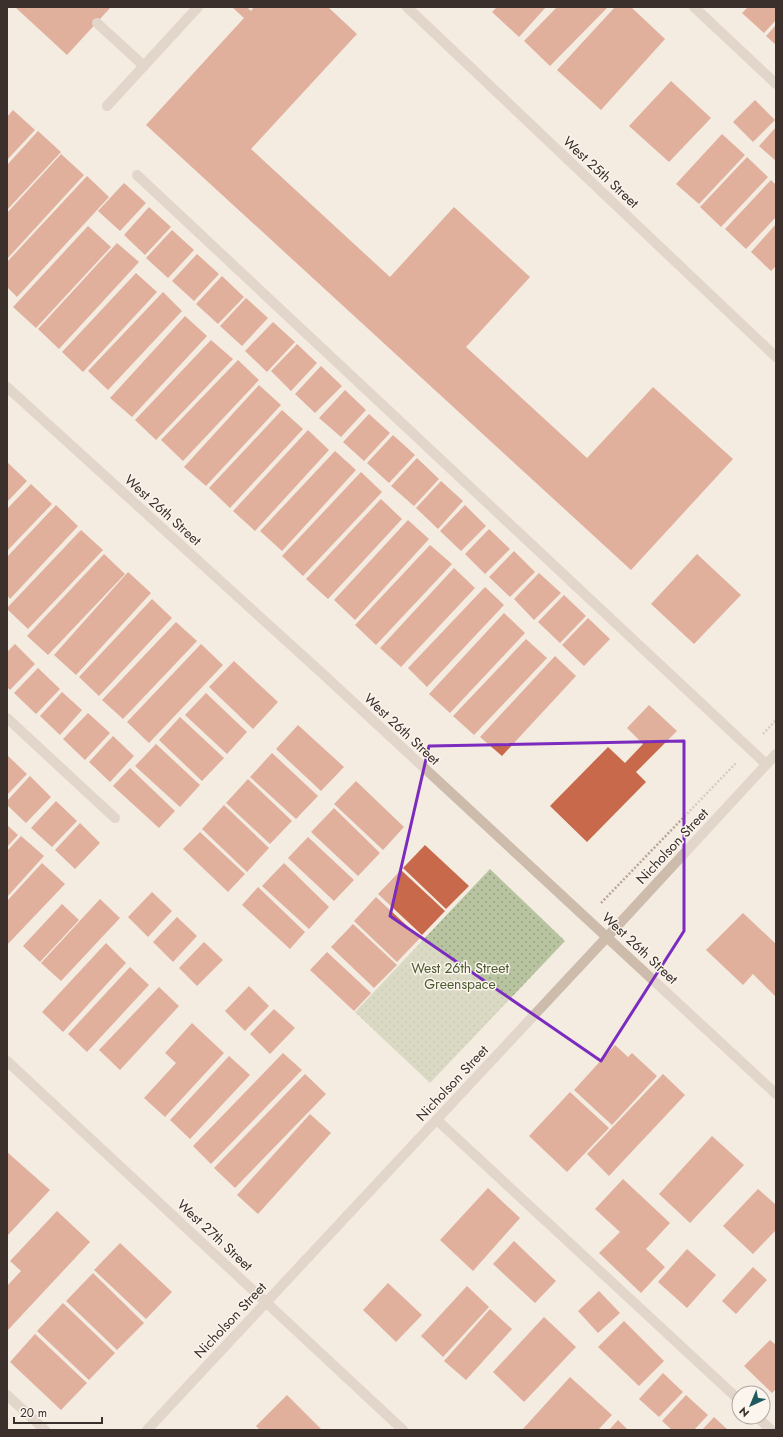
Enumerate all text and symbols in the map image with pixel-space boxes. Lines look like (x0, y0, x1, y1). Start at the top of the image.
street label: West 25th Street (559, 131, 644, 213)
street label: West 26th Street (120, 470, 206, 550)
street label: West 26th Street (360, 688, 445, 770)
street label: Nicholson Street (631, 803, 713, 889)
street label: West 26th Street (598, 907, 683, 989)
park label: West 26th Street Greenspace (411, 958, 509, 994)
street label: Nicholson Street (411, 1040, 493, 1126)
street label: West 27th Street (173, 1195, 258, 1276)
street label: Nicholson Street (189, 1277, 271, 1363)
north arrow (731, 1385, 771, 1425)
scale bar (14, 1399, 102, 1425)
text: N (735, 1403, 753, 1421)
text: 20 m (20, 1404, 47, 1422)

